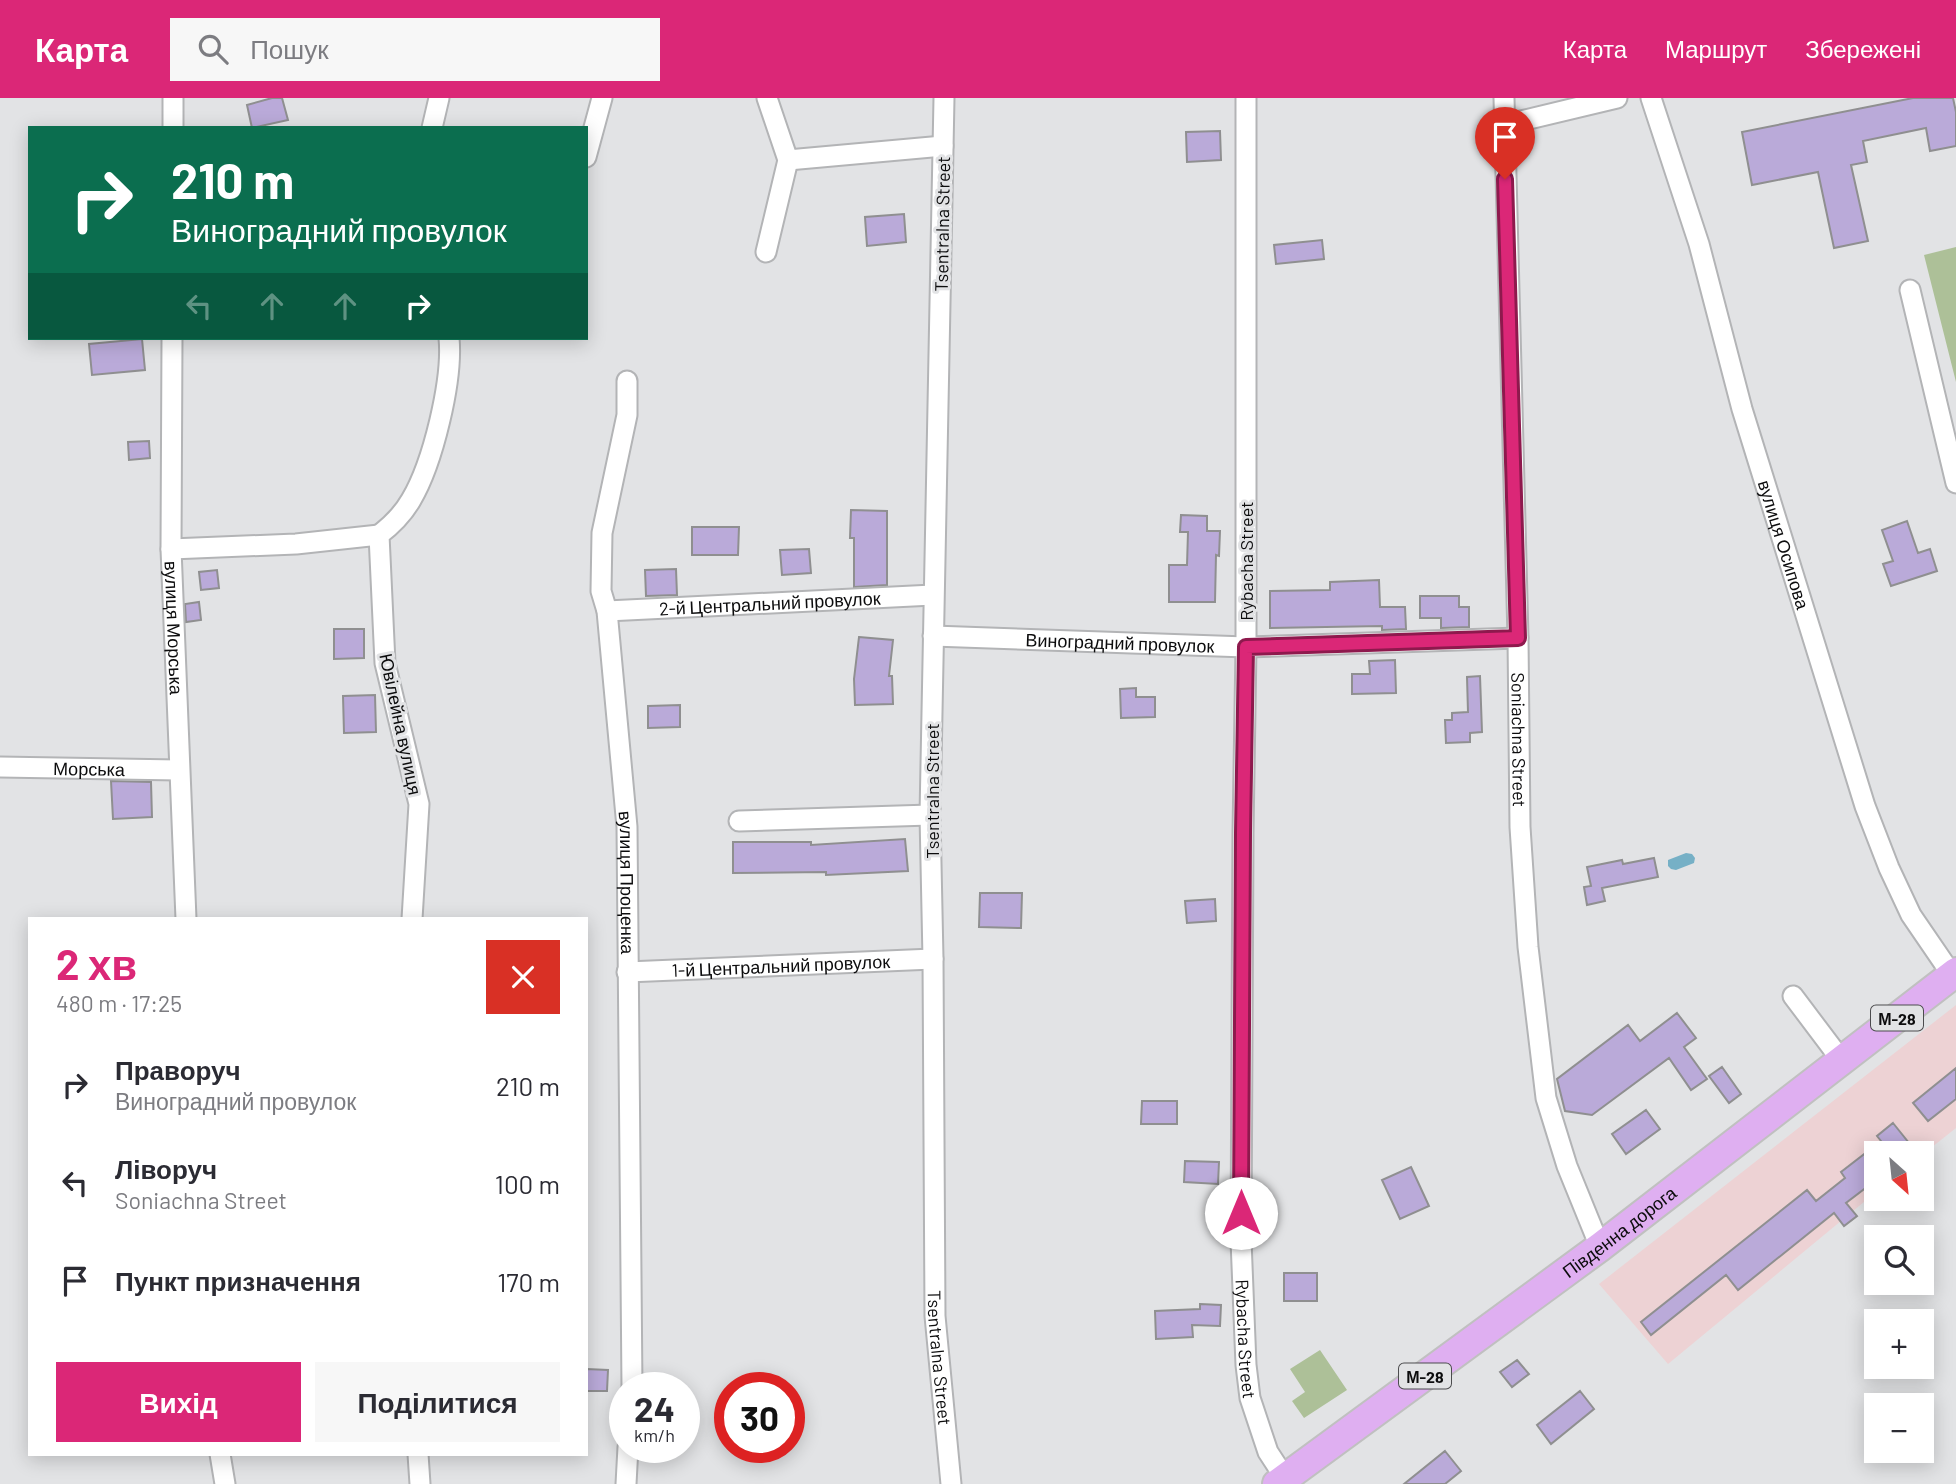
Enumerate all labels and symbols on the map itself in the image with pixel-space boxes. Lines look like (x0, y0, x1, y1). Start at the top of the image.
pin (1475, 107, 1535, 179)
street label: Tsentralna Street (930, 156, 954, 292)
street label: вулиця Осипова (1754, 477, 1815, 613)
street label: Rybacha Street (1235, 501, 1257, 621)
street label: вулиця Морська (160, 561, 188, 696)
street label: 2-й Центральний провулок (659, 587, 881, 619)
street label: Виноградний провулок (1025, 628, 1215, 657)
street label: Ювілейна вулиця (375, 651, 427, 797)
street label: Soniachna Street (1507, 672, 1531, 807)
street label: Tsentralna Street (921, 723, 943, 859)
street label: Морська (53, 757, 126, 780)
street label: вулиця Проценка (615, 810, 639, 955)
street label: 1-й Центральний провулок (671, 950, 891, 981)
road number: М-28 (1871, 1006, 1923, 1030)
north arrow (1864, 1141, 1934, 1211)
position arrow (1204, 1176, 1278, 1250)
street label: Південна дорога (1558, 1181, 1681, 1282)
street label: Rybacha Street (1232, 1279, 1261, 1400)
street label: Tsentralna Street (924, 1290, 956, 1426)
road number: М-28 (1399, 1364, 1451, 1388)
speed limit sign: 30 (714, 1372, 805, 1463)

